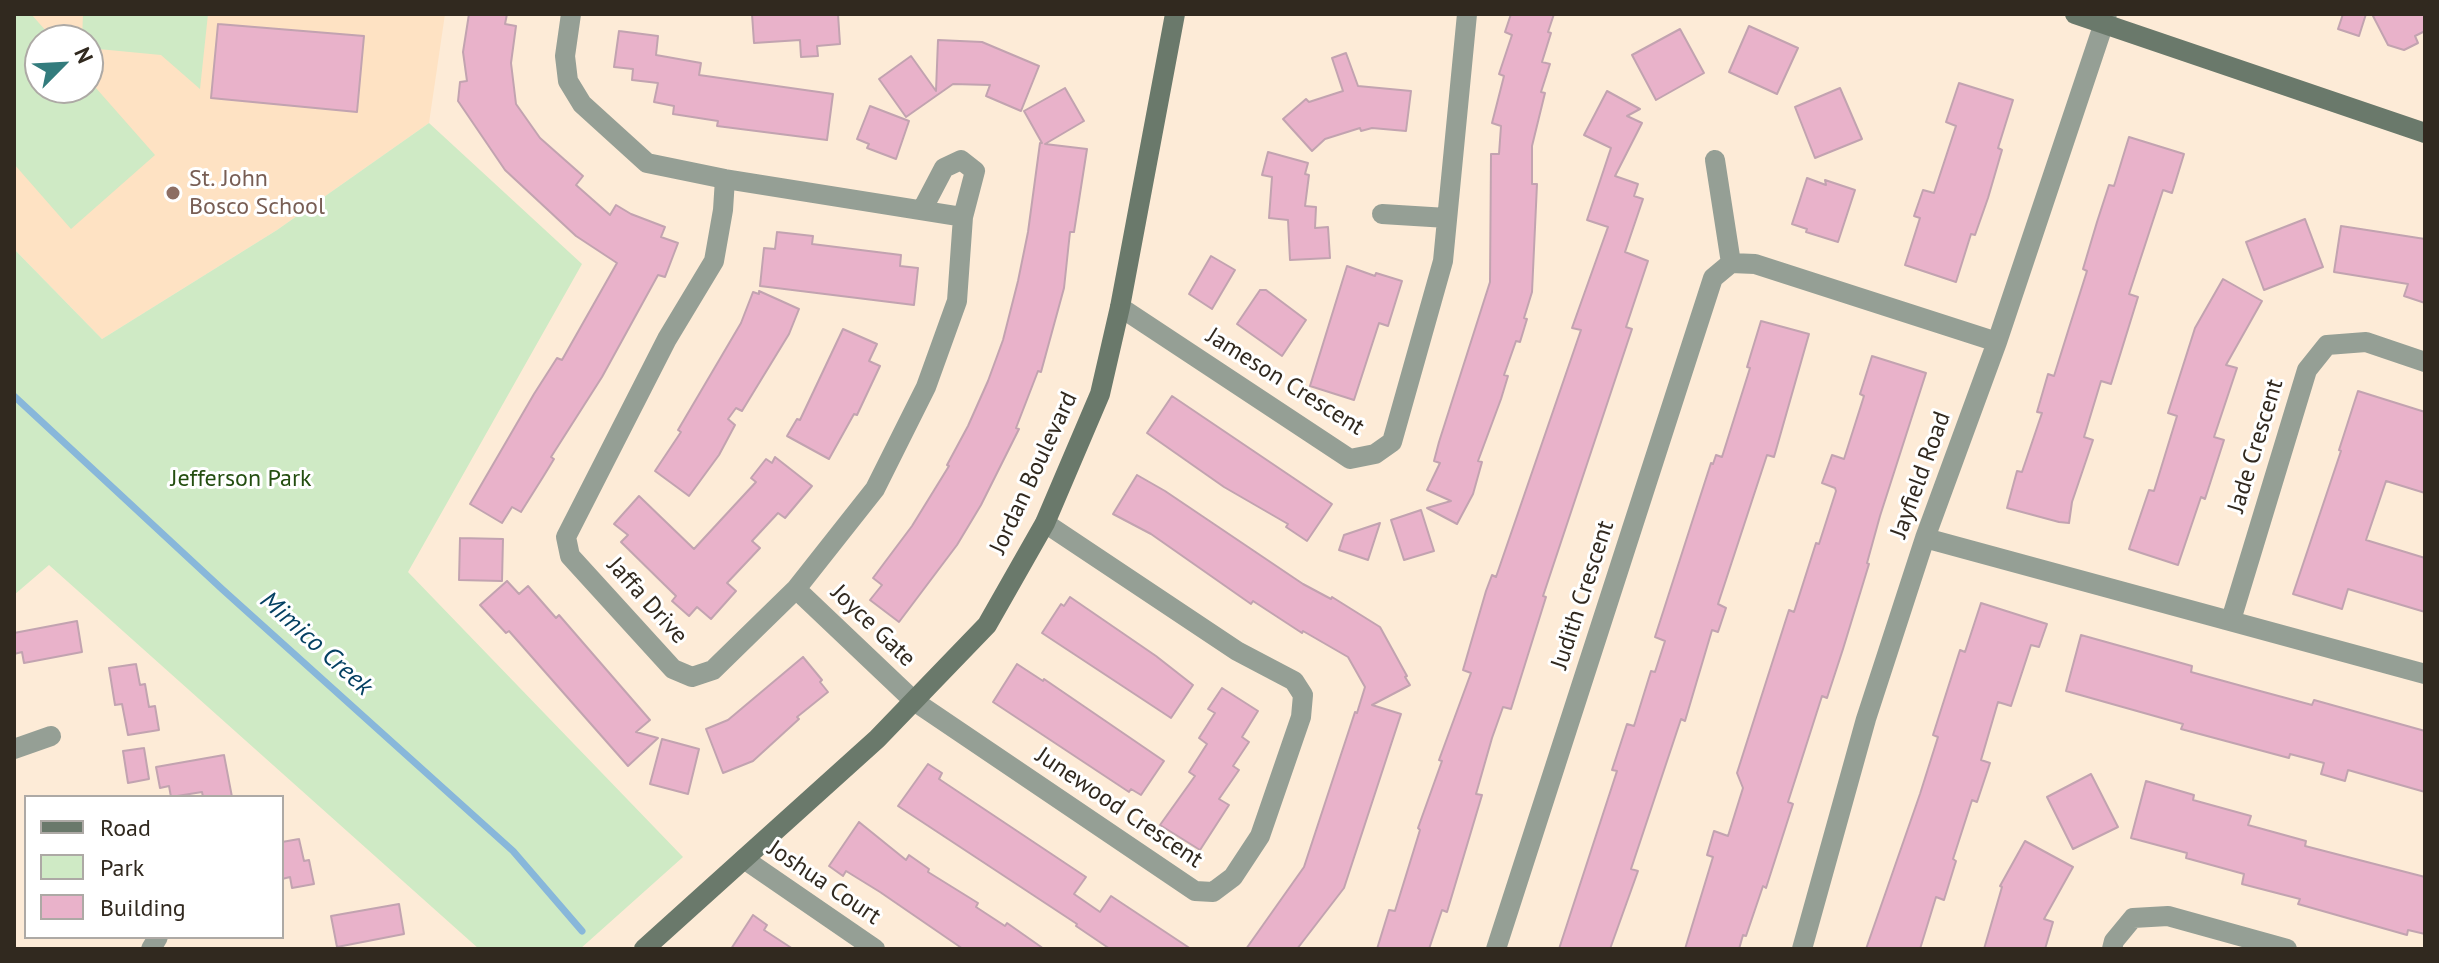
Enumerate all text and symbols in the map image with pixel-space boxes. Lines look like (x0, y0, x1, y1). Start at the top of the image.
north arrow (24, 24, 104, 104)
text: N (68, 43, 100, 67)
place label: St. John Bosco School (189, 165, 325, 221)
marker: St. John Bosco School (164, 184, 182, 202)
street label: Jameson Crescent (1201, 322, 1369, 442)
street label: Jade Crescent (2222, 376, 2290, 516)
street label: Jordan Boulevard (984, 387, 1084, 559)
street label: Jayfield Road (1885, 408, 1957, 542)
park label: Jefferson Park (170, 465, 312, 493)
street label: Judith Crescent (1545, 517, 1621, 673)
street label: Jaffa Drive (601, 552, 693, 650)
street label: Joyce Gate (825, 579, 921, 673)
water label: Mimico Creek (253, 585, 379, 703)
street label: Junewood Crescent (1030, 742, 1208, 874)
legend (24, 795, 284, 939)
text: Road (100, 812, 151, 843)
street label: Joshua Court (762, 835, 886, 931)
text: Park (100, 852, 144, 883)
text: Building (100, 892, 186, 923)

